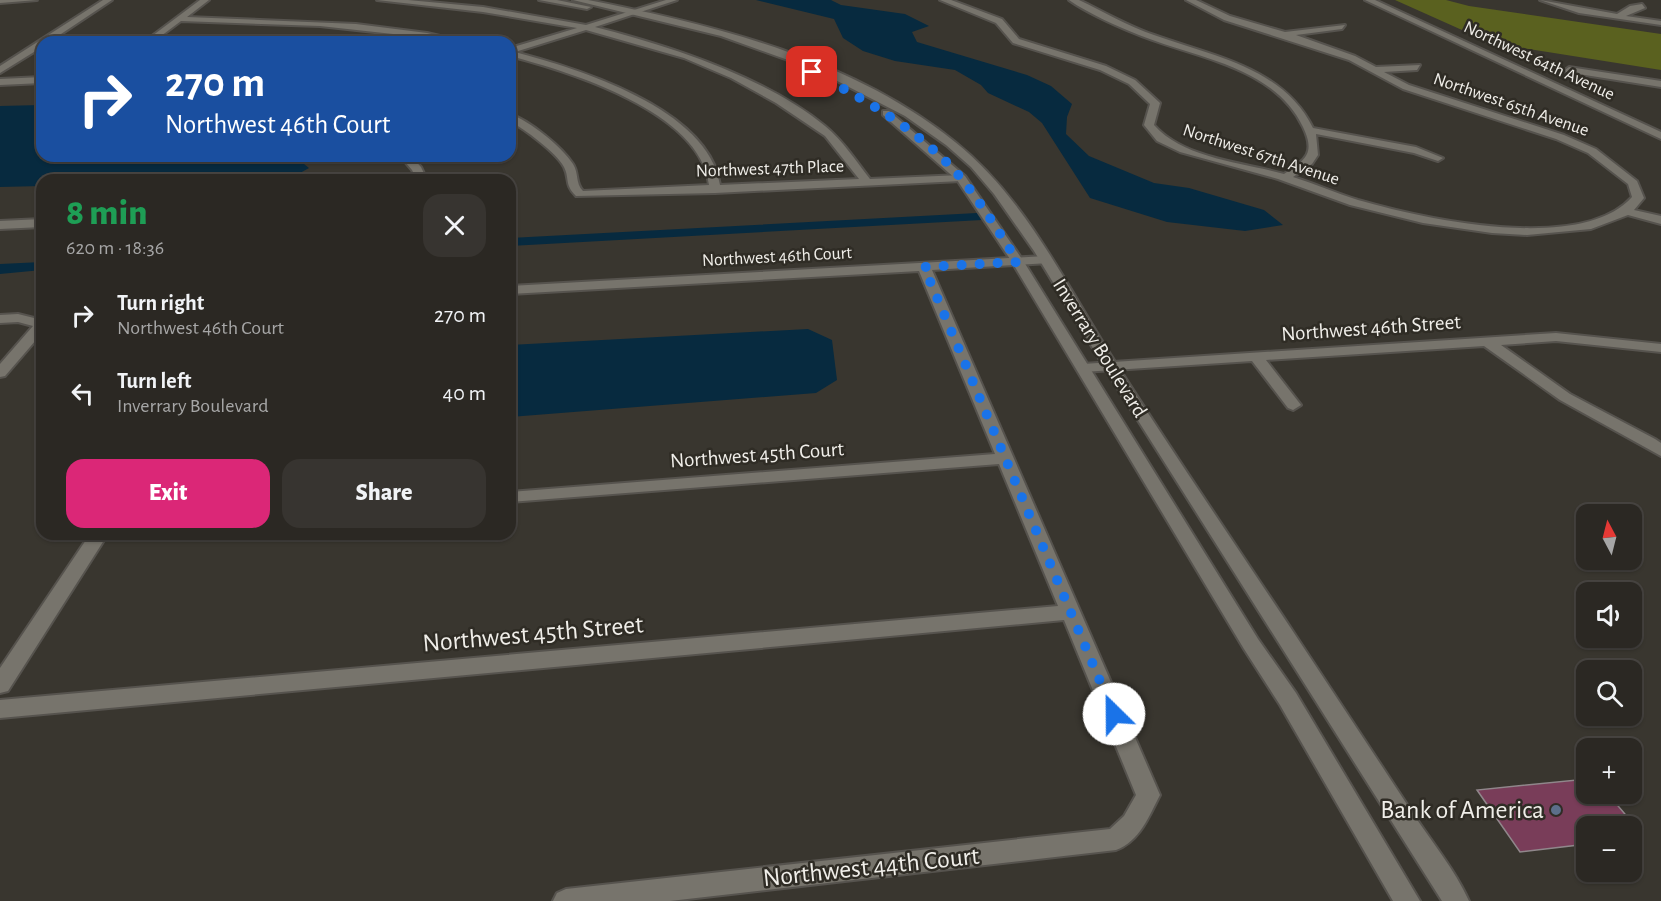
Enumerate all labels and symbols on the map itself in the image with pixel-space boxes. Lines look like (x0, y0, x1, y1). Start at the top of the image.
street label: Northwest 64th Avenue (1461, 18, 1617, 104)
pin (786, 46, 837, 97)
street label: Northwest 65th Avenue (1431, 70, 1591, 140)
street label: Northwest 67th Avenue (1181, 121, 1341, 189)
street label: Northwest 47th Place (696, 157, 844, 181)
street label: Northwest 46th Court (701, 244, 853, 270)
street label: Inverrary Boulevard (1049, 275, 1151, 421)
street label: Northwest 46th Street (1280, 311, 1462, 345)
street label: Northwest 45th Court (669, 438, 845, 472)
north arrow (1576, 504, 1642, 570)
street label: Northwest 45th Street (422, 611, 644, 657)
position arrow (1082, 682, 1146, 746)
place label: Bank of America (1380, 797, 1544, 823)
marker: Bank of America (1549, 803, 1563, 817)
street label: Northwest 44th Court (762, 843, 980, 891)

